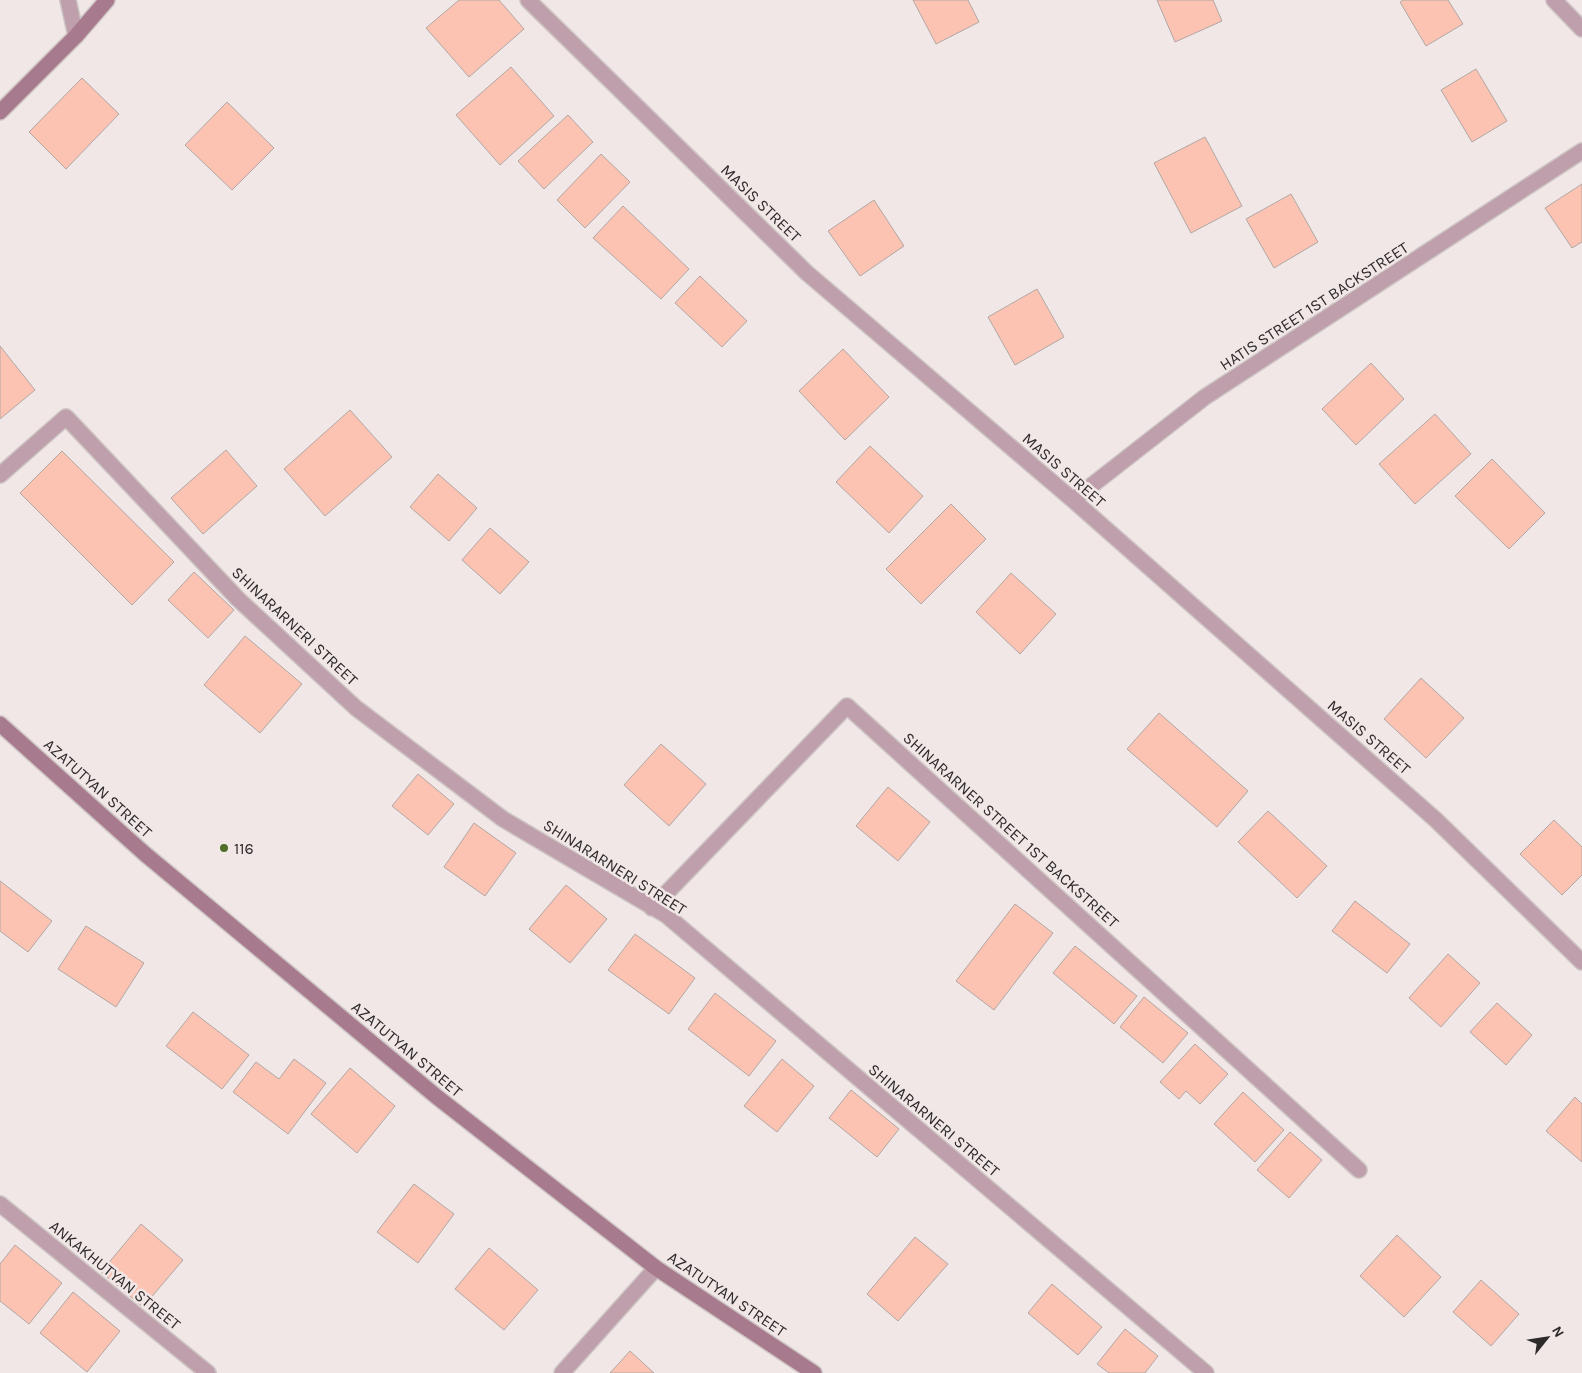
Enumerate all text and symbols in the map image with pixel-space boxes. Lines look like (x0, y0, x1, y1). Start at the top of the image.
street label: MASIS STREET (717, 160, 805, 246)
street label: HATIS STREET 1ST BACKSTREET (1216, 238, 1412, 374)
street label: MASIS STREET (1019, 429, 1109, 511)
street label: SHINARARNERI STREET (228, 563, 362, 689)
street label: MASIS STREET (1324, 696, 1414, 778)
street label: SHINARARNER STREET 1ST BACKSTREET (899, 728, 1123, 932)
street label: AZATUTYAN STREET (40, 735, 156, 841)
street label: SHINARARNERI STREET (540, 815, 690, 919)
place label: 116 (234, 839, 254, 858)
marker: 116 (218, 842, 230, 854)
street label: AZATUTYAN STREET (348, 997, 466, 1101)
street label: SHINARARNERI STREET (865, 1060, 1003, 1180)
street label: ANKAKHUTYAN STREET (46, 1216, 184, 1334)
street label: AZATUTYAN STREET (664, 1247, 790, 1341)
north arrow (1522, 1313, 1572, 1363)
text: N (1548, 1323, 1568, 1340)

